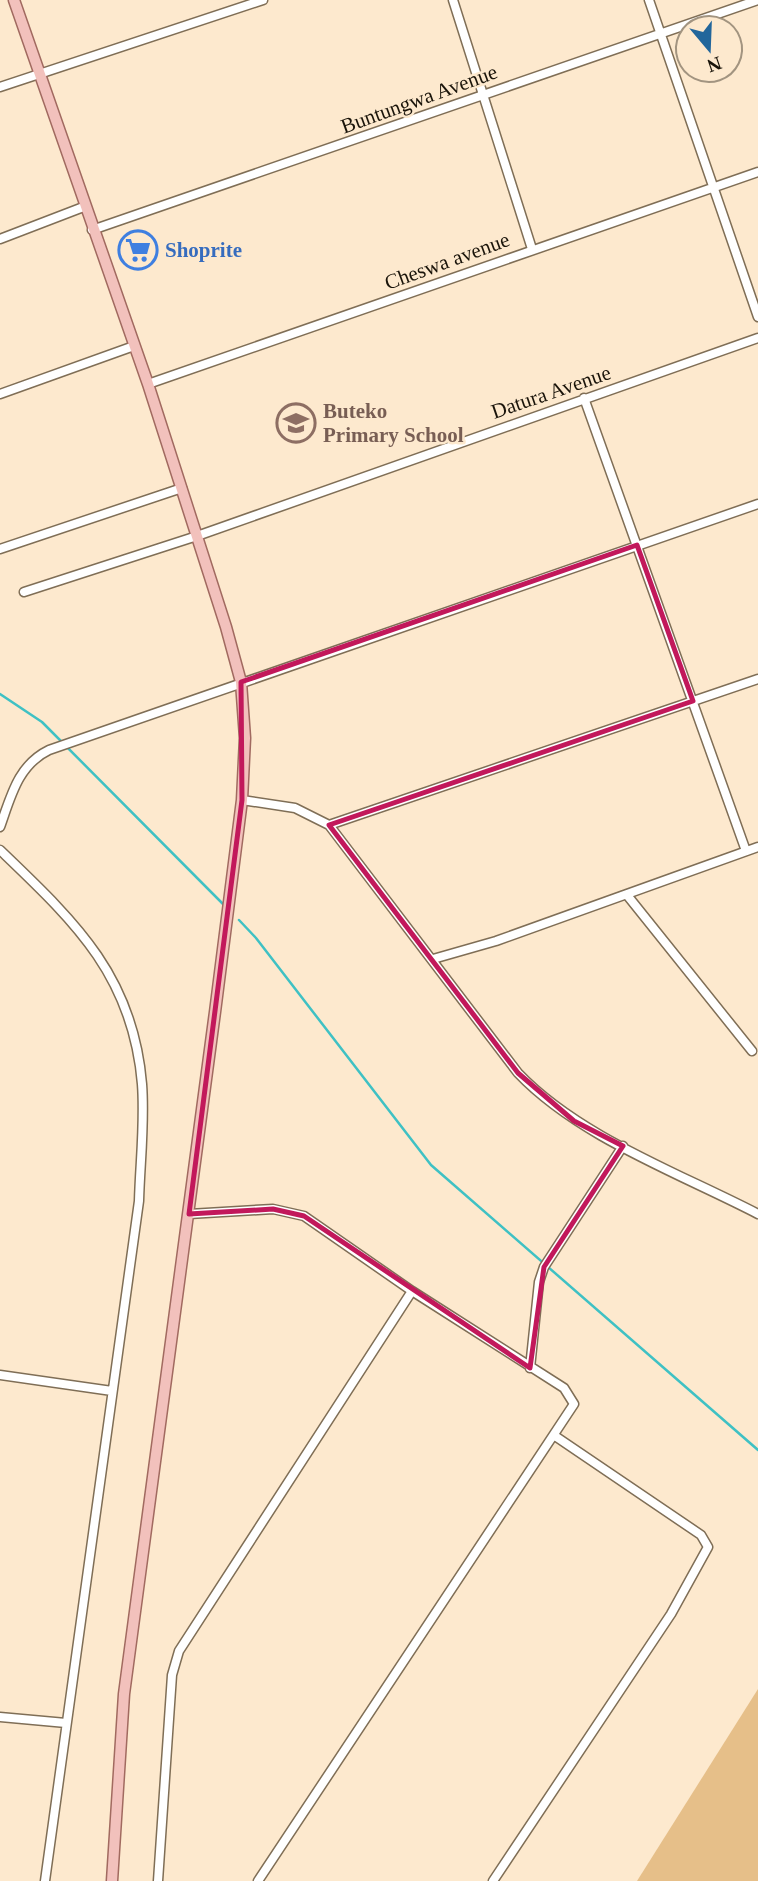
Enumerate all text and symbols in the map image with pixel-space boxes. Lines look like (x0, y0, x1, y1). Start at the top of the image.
north arrow (674, 14, 744, 84)
text: N (704, 52, 724, 77)
street label: Buntungwa Avenue (338, 60, 500, 138)
street label: Cheswa avenue (381, 227, 513, 295)
supermarket icon: Shoprite (117, 229, 159, 271)
place label: Shoprite (165, 238, 242, 262)
street label: Datura Avenue (488, 360, 614, 424)
place label: Buteko Primary School (323, 399, 464, 447)
school or university icon: Buteko Primary School (275, 402, 317, 444)

